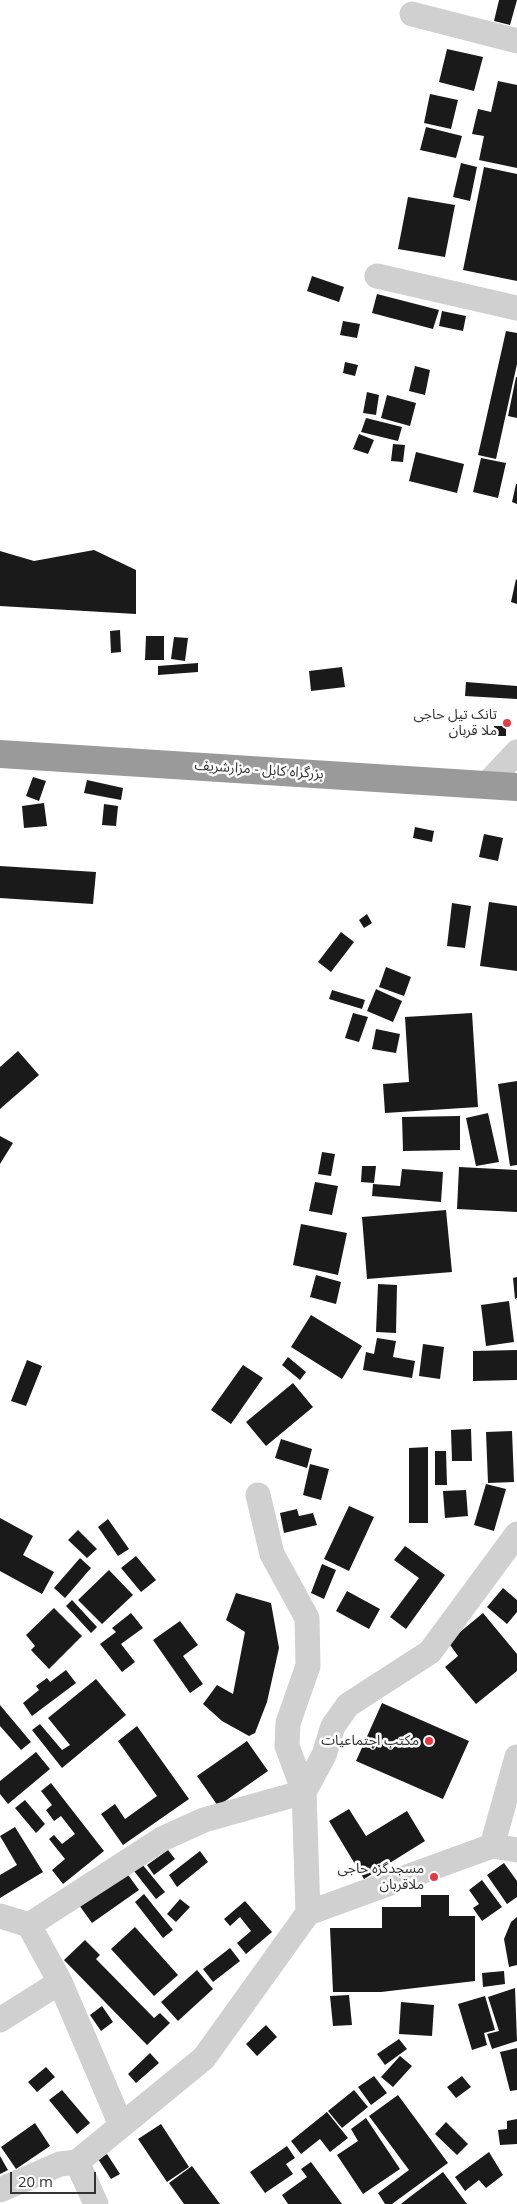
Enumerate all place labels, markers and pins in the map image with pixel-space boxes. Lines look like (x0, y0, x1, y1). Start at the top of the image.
place label: تانک تیل حاجی ملا قربان (414, 707, 497, 740)
marker: تانک تیل حاجی ملا قربان (501, 717, 513, 729)
place label: مکتب اجتماعیات (321, 1733, 419, 1749)
marker: مکتب اجتماعیات (423, 1735, 435, 1747)
place label: مسجدگزه حاجی ملاقربان (337, 1861, 424, 1894)
marker: مسجدگزه حاجی ملاقربان (428, 1871, 440, 1883)

